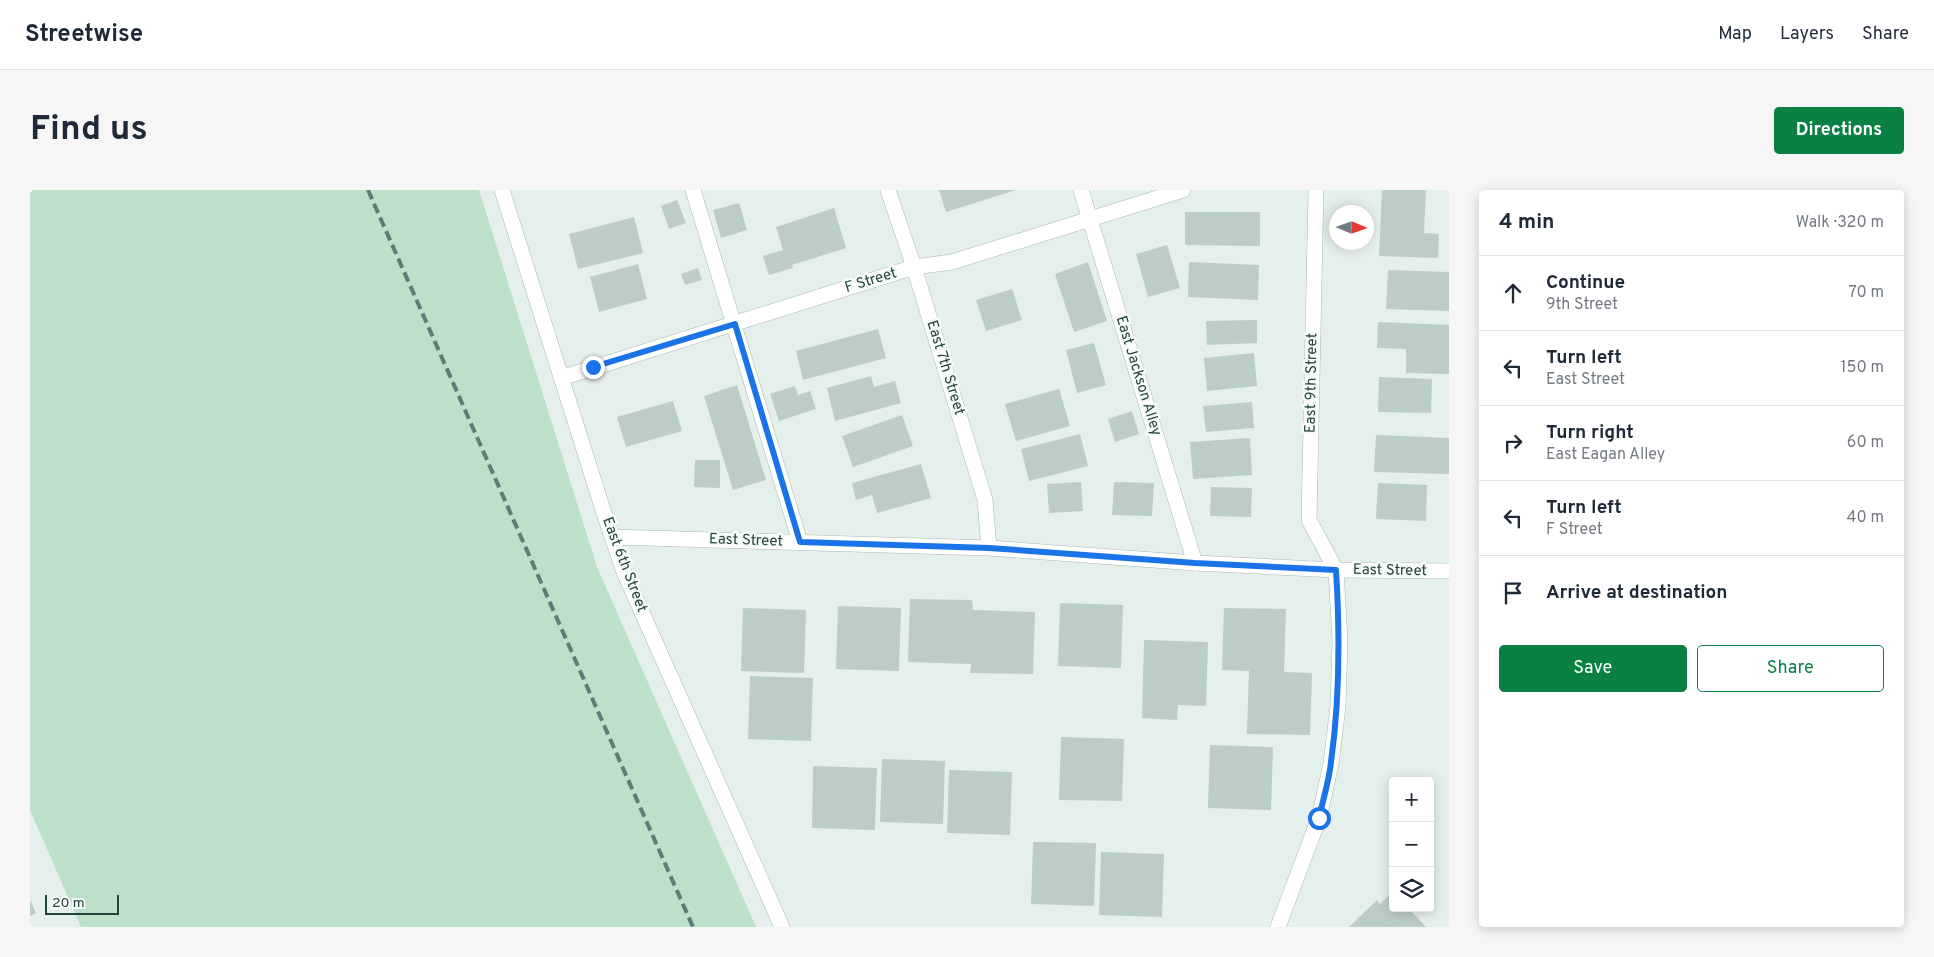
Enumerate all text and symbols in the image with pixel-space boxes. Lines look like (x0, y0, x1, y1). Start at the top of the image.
text: Streetwise (25, 20, 143, 50)
text: Map (1718, 23, 1752, 46)
text: Layers (1780, 23, 1834, 46)
text: Share (1862, 23, 1909, 46)
button: Directions (1774, 107, 1904, 154)
text: Find us (30, 108, 148, 152)
north arrow (1329, 205, 1374, 250)
text: 4 min (1499, 209, 1555, 236)
text: Walk · 320 m (1796, 213, 1884, 233)
street label: F Street (843, 264, 899, 298)
text: Continue (1546, 271, 1625, 295)
icon: ahead (1499, 279, 1527, 307)
text: 70 m (1849, 283, 1884, 303)
text: 9th Street (1546, 295, 1618, 315)
street label: East Jackson Alley (1111, 314, 1165, 438)
street label: East 7th Street (922, 318, 968, 418)
street label: East 9th Street (1302, 333, 1322, 433)
text: Turn left (1546, 346, 1622, 370)
icon: left (1499, 354, 1527, 382)
route end (582, 356, 605, 379)
text: 150 m (1841, 358, 1884, 378)
text: East Street (1546, 370, 1625, 390)
text: Turn right (1546, 421, 1634, 445)
icon: right (1499, 429, 1527, 457)
text: 60 m (1847, 433, 1884, 453)
text: East Eagan Alley (1546, 445, 1665, 465)
text: Turn left (1546, 496, 1622, 520)
icon: left (1499, 504, 1527, 532)
text: 40 m (1846, 508, 1884, 528)
street label: East 6th Street (597, 515, 651, 615)
text: F Street (1546, 520, 1603, 540)
street label: East Street (709, 530, 783, 552)
street label: East Street (1353, 561, 1427, 581)
icon: arrive (1499, 579, 1527, 607)
text: Arrive at destination (1546, 581, 1727, 605)
button: Save (1499, 645, 1687, 692)
button: Share (1697, 645, 1884, 692)
map controls (1389, 777, 1434, 912)
button: + (1389, 777, 1434, 822)
route start (1308, 807, 1331, 830)
button: − (1389, 822, 1434, 867)
button: layers (1389, 867, 1434, 912)
scale bar (45, 892, 119, 915)
text: 20 m (52, 895, 85, 912)

